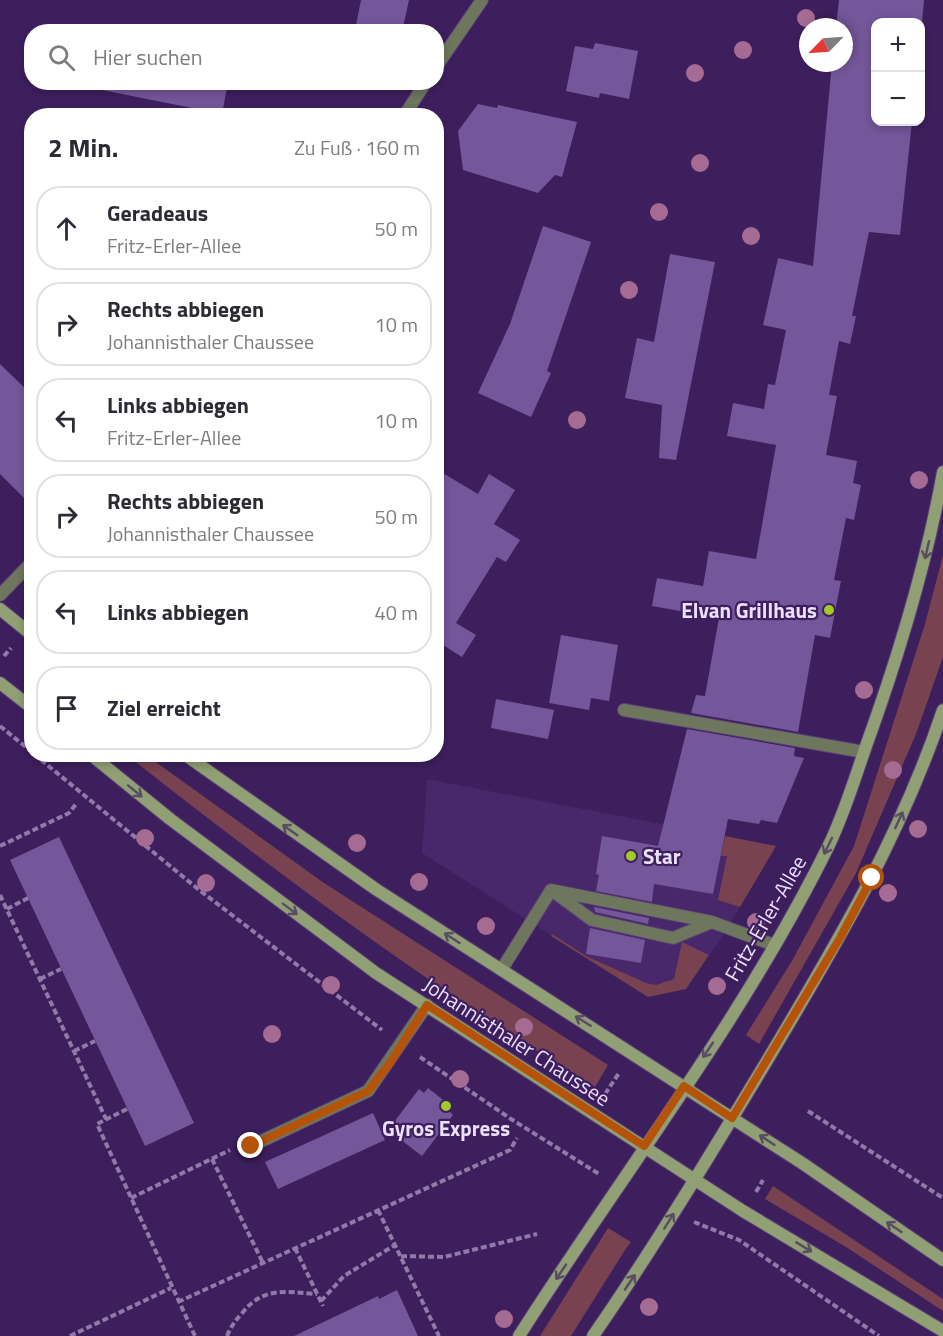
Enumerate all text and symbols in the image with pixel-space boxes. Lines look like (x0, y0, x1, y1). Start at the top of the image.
north arrow (799, 18, 853, 72)
map controls (871, 18, 925, 126)
button: + (871, 18, 925, 72)
search box (24, 24, 444, 90)
text: Hier suchen (93, 40, 202, 74)
icon: search (45, 41, 78, 74)
button: − (871, 72, 925, 126)
text: 2 Min. (48, 128, 118, 167)
text: Zu Fuß · 160 m (294, 132, 420, 163)
text: Geradeaus (107, 196, 208, 230)
icon: ahead (50, 212, 83, 245)
text: 50 m (374, 213, 418, 244)
text: Fritz-Erler-Allee (107, 230, 241, 261)
text: Rechts abbiegen (107, 292, 264, 326)
icon: right (50, 308, 83, 341)
text: 10 m (374, 309, 418, 340)
text: Johannisthaler Chaussee (107, 326, 314, 357)
text: Links abbiegen (107, 388, 249, 422)
icon: left (50, 404, 83, 437)
text: 10 m (374, 405, 418, 436)
text: Fritz-Erler-Allee (107, 422, 241, 453)
text: Rechts abbiegen (107, 484, 264, 518)
icon: right (50, 500, 83, 533)
text: 50 m (374, 501, 418, 532)
text: Johannisthaler Chaussee (107, 518, 314, 549)
one-way arrow (921, 540, 933, 559)
place label: Elvan Grillhaus (681, 594, 817, 626)
text: Links abbiegen (107, 595, 249, 629)
icon: left (50, 596, 83, 629)
text: 40 m (374, 597, 418, 628)
marker: Elvan Grillhaus (822, 603, 836, 617)
text: Ziel erreicht (107, 691, 221, 725)
icon: arrive (50, 692, 83, 725)
one-way arrow (127, 785, 143, 798)
one-way arrow (894, 812, 906, 830)
one-way arrow (282, 824, 298, 836)
one-way arrow (822, 836, 834, 854)
place label: Star (643, 840, 681, 872)
marker: Star (624, 849, 638, 863)
street label: Fritz-Erler-Allee (716, 849, 814, 987)
route start (858, 864, 884, 890)
one-way arrow (282, 903, 298, 916)
one-way arrow (444, 932, 461, 944)
street label: Johannisthaler Chaussee (417, 968, 617, 1114)
one-way arrow (574, 1014, 591, 1027)
one-way arrow (701, 1042, 714, 1059)
marker: Gyros Express (439, 1099, 453, 1113)
place label: Gyros Express (382, 1112, 510, 1144)
route end (237, 1132, 263, 1158)
one-way arrow (759, 1134, 776, 1146)
one-way arrow (664, 1213, 676, 1230)
one-way arrow (887, 1221, 903, 1233)
one-way arrow (795, 1242, 812, 1254)
one-way arrow (555, 1263, 567, 1280)
one-way arrow (624, 1274, 636, 1291)

